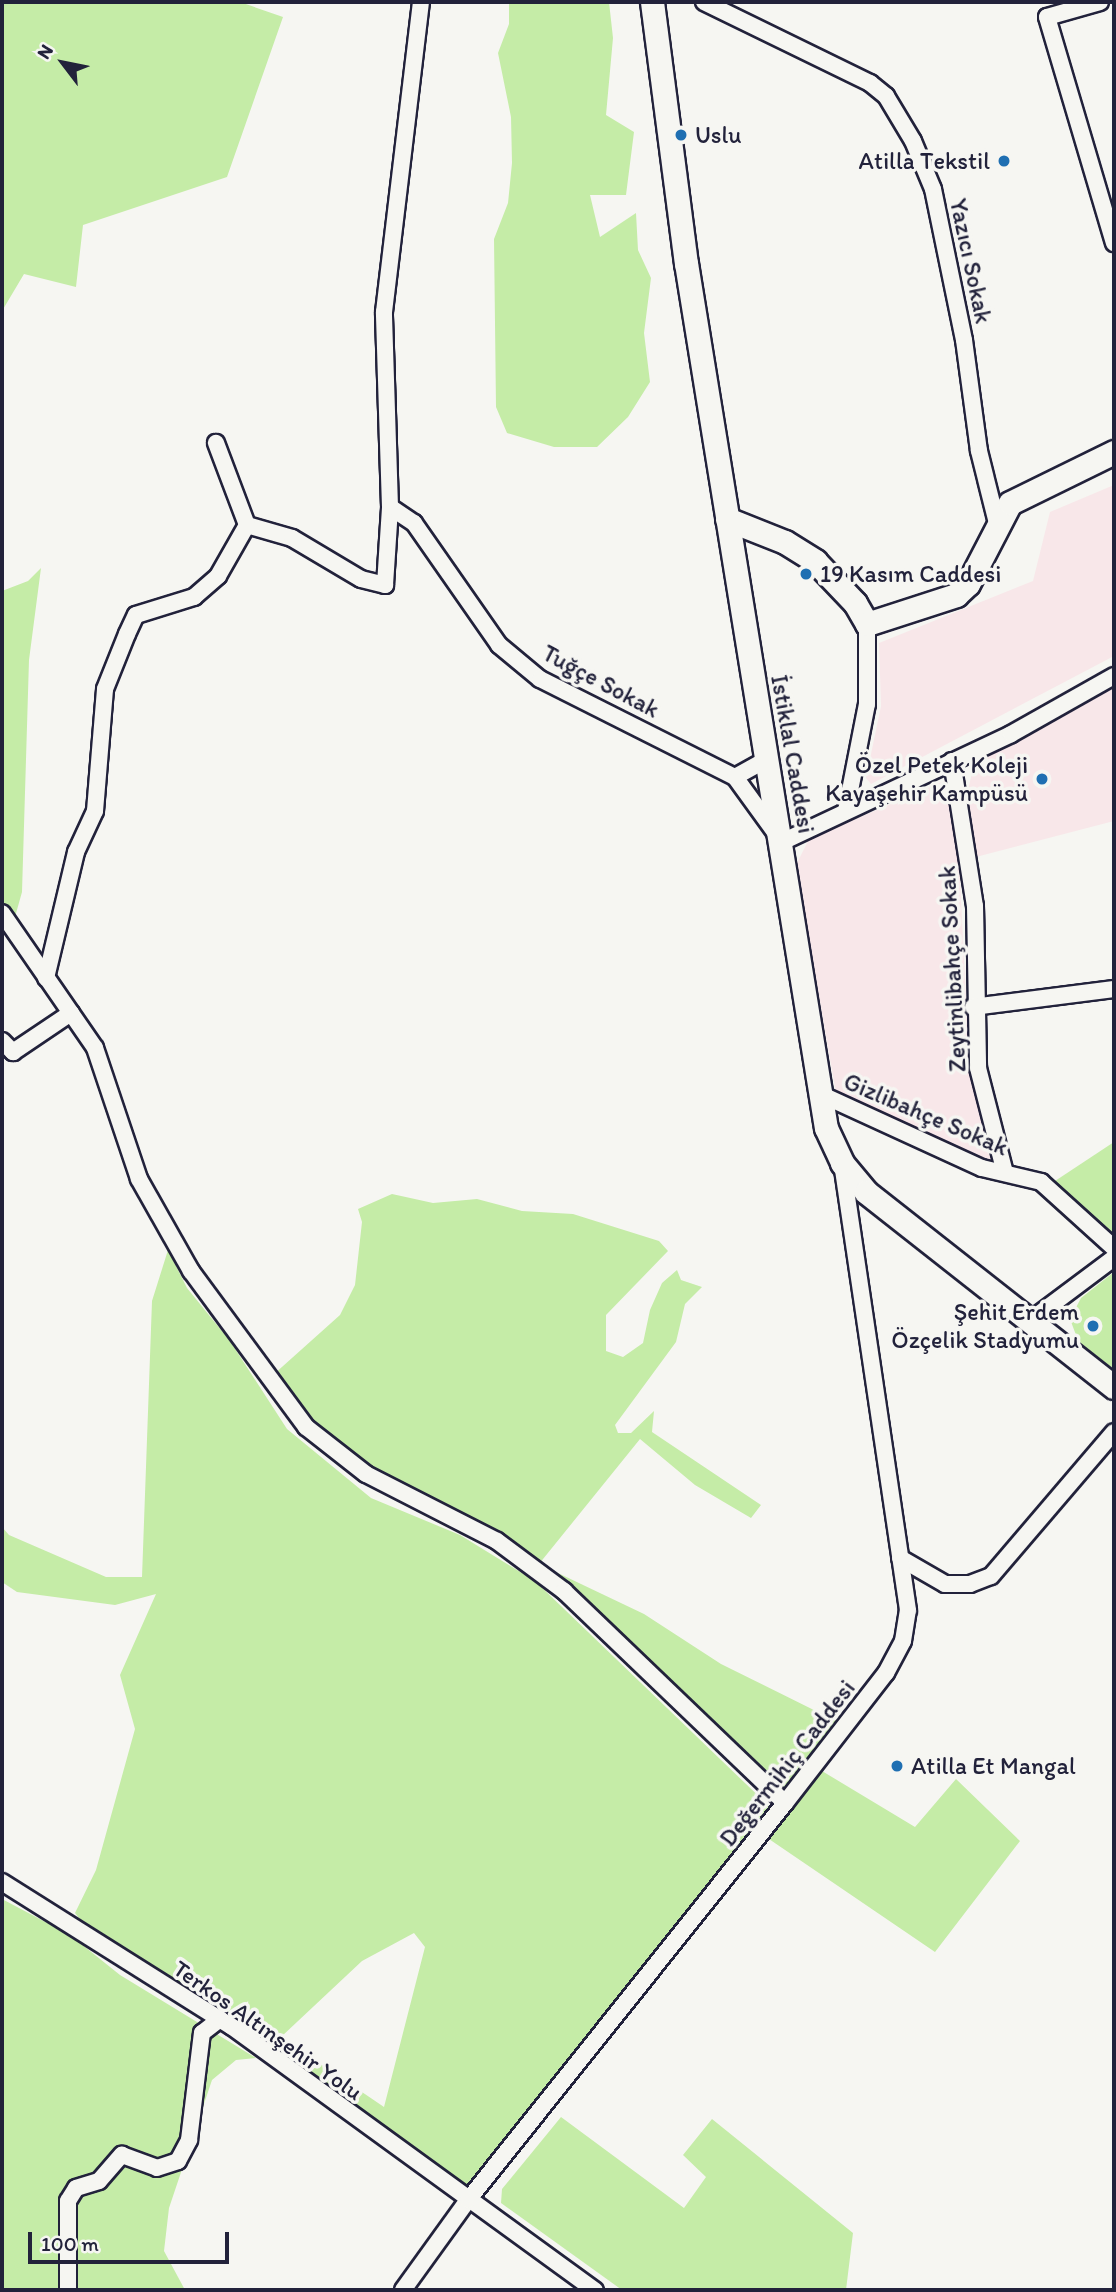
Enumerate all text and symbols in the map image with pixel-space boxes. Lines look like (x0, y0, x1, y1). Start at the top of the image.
north arrow (28, 28, 98, 98)
text: N (32, 40, 58, 63)
place label: Uslu (695, 121, 741, 149)
marker: Uslu (673, 127, 689, 143)
place label: Atilla Tekstil (861, 147, 990, 175)
marker: Atilla Tekstil (996, 153, 1012, 169)
street label: Yazıcı Sokak (944, 196, 998, 326)
place label: 19 Kasım Caddesi (820, 560, 1002, 588)
marker: 19 Kasım Caddesi (798, 566, 814, 582)
street label: Tuğçe Sokak (538, 638, 664, 724)
street label: İstiklal Caddesi (765, 673, 821, 835)
place label: Özel Petek Koleji Kayaşehir Kampüsü (825, 751, 1028, 807)
marker: Özel Petek Koleji Kayaşehir Kampüsü (1034, 771, 1050, 787)
street label: Zeytinlibahçe Sokak (932, 865, 972, 1073)
street label: Gizlibahçe Sokak (840, 1067, 1012, 1161)
place label: Şehit Erdem Özçelik Stadyumu (891, 1298, 1079, 1354)
marker: Şehit Erdem Özçelik Stadyumu (1085, 1318, 1101, 1334)
street label: Değermihiç Caddesi (713, 1674, 861, 1852)
place label: Atilla Et Mangal (911, 1752, 1076, 1780)
marker: Atilla Et Mangal (889, 1758, 905, 1774)
street label: Terkos Altınşehir Yolu (168, 1954, 368, 2106)
scale bar (32, 2218, 233, 2262)
text: 100 m (41, 2231, 99, 2256)

